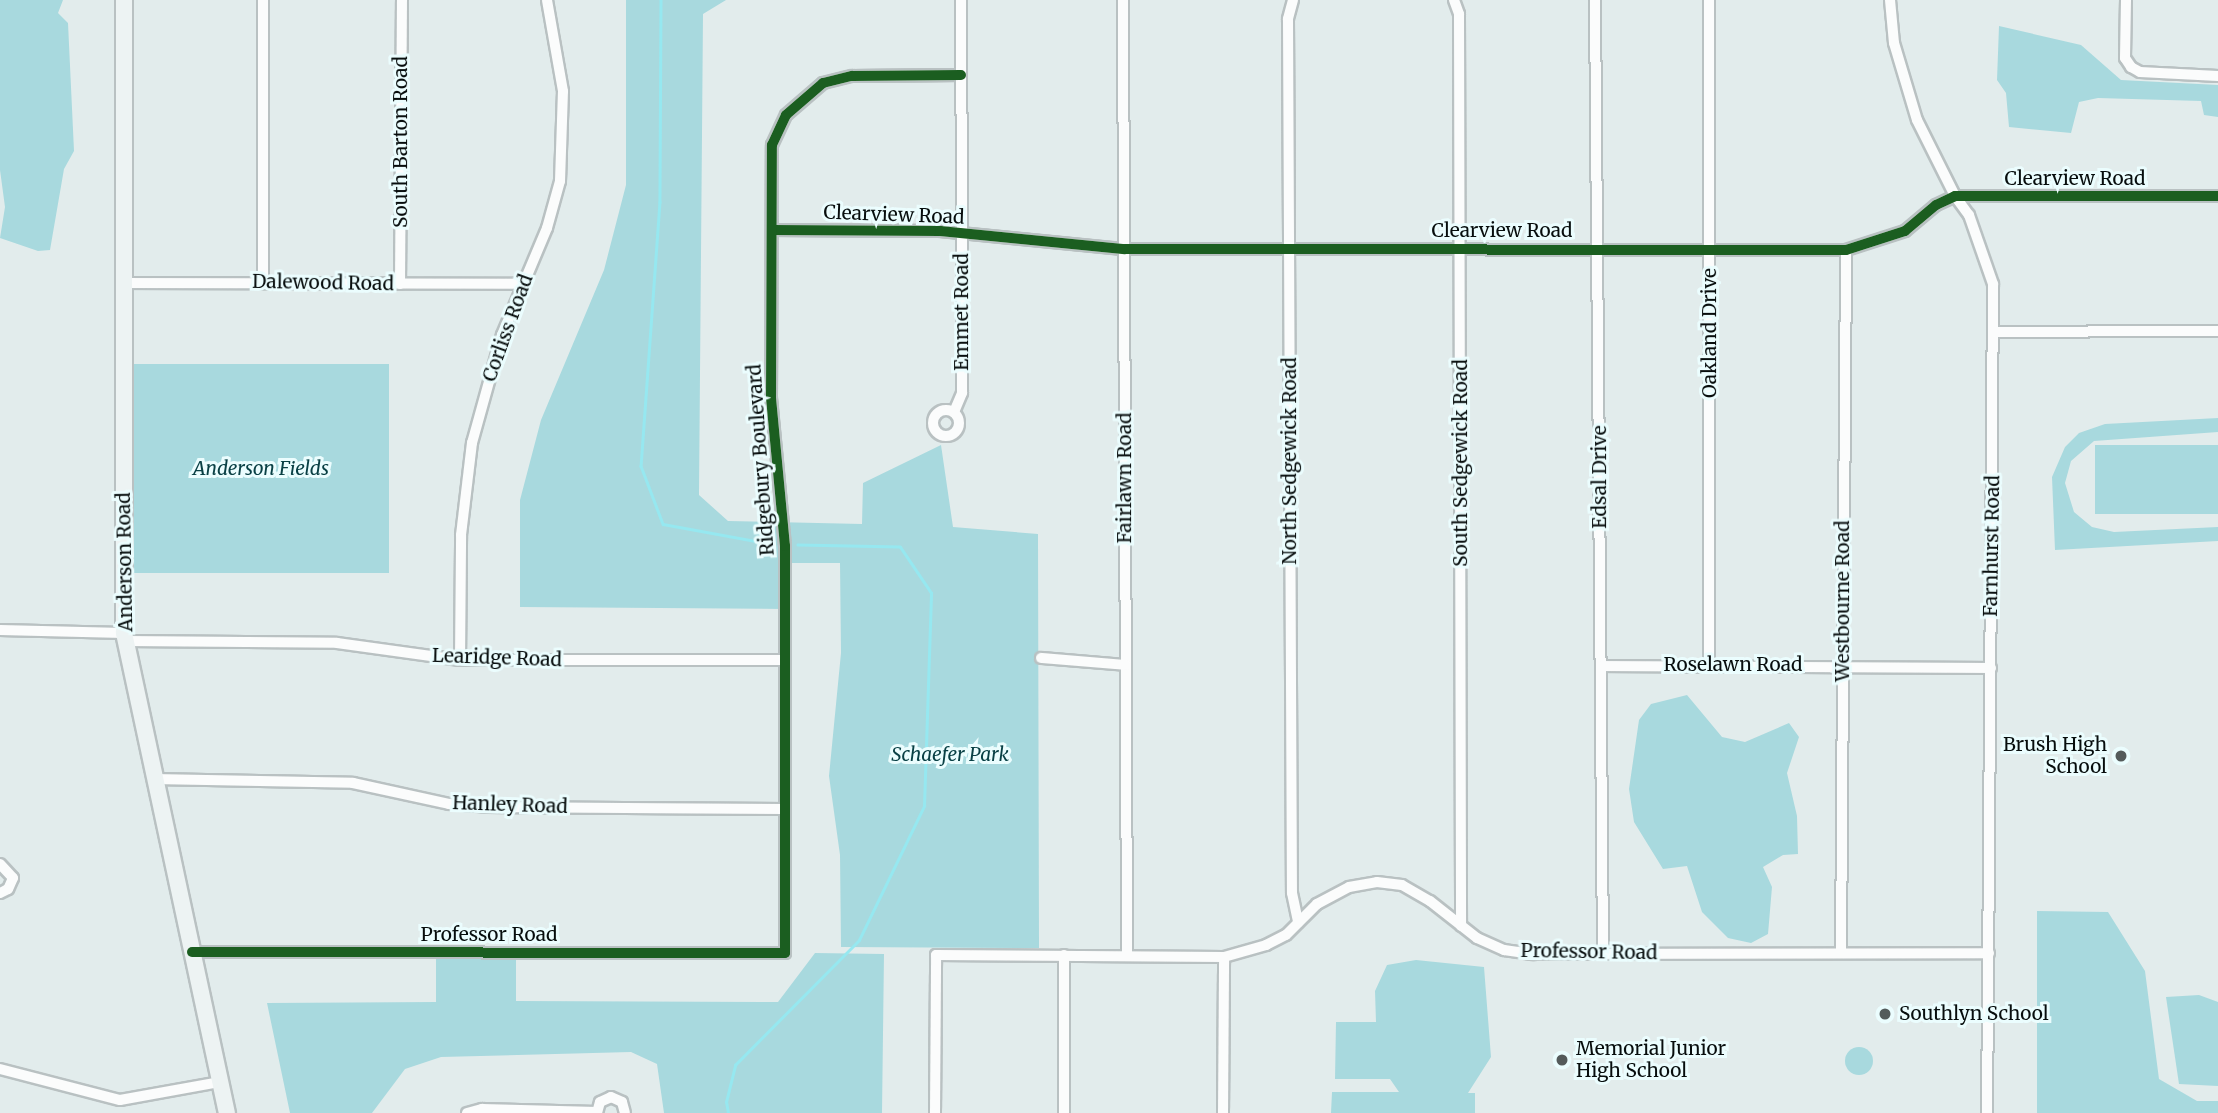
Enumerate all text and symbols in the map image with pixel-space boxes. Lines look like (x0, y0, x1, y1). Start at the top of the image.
street label: South Barton Road (390, 56, 412, 228)
street label: Clearview Road (2004, 168, 2146, 190)
street label: Clearview Road (823, 201, 965, 229)
street label: Clearview Road (1431, 220, 1573, 242)
street label: Emmet Road (951, 253, 973, 371)
street label: Oakland Drive (1699, 268, 1721, 398)
street label: Dalewood Road (252, 270, 394, 296)
street label: Corliss Road (478, 271, 538, 385)
street label: North Sedgewick Road (1279, 357, 1301, 565)
street label: South Sedgewick Road (1450, 359, 1472, 567)
street label: Ridgebury Boulevard (743, 363, 779, 557)
street label: Fairlawn Road (1114, 413, 1136, 543)
street label: Edsal Drive (1589, 425, 1611, 529)
park label: Anderson Fields (193, 458, 329, 480)
street label: Farnhurst Road (1979, 475, 2005, 617)
street label: Anderson Road (112, 492, 138, 632)
street label: Westbourne Road (1832, 520, 1854, 682)
street label: Learidge Road (432, 644, 562, 672)
street label: Roselawn Road (1664, 654, 1802, 676)
place label: Brush High School (2003, 734, 2107, 778)
park label: Schaefer Park (891, 744, 1009, 766)
marker: Brush High School (2113, 748, 2129, 764)
street label: Hanley Road (452, 792, 568, 818)
street label: Professor Road (420, 924, 558, 946)
street label: Professor Road (1520, 939, 1658, 965)
place label: Southlyn School (1899, 1003, 2049, 1025)
marker: Southlyn School (1877, 1006, 1893, 1022)
place label: Memorial Junior High School (1576, 1038, 1726, 1082)
marker: Memorial Junior High School (1554, 1052, 1570, 1068)

